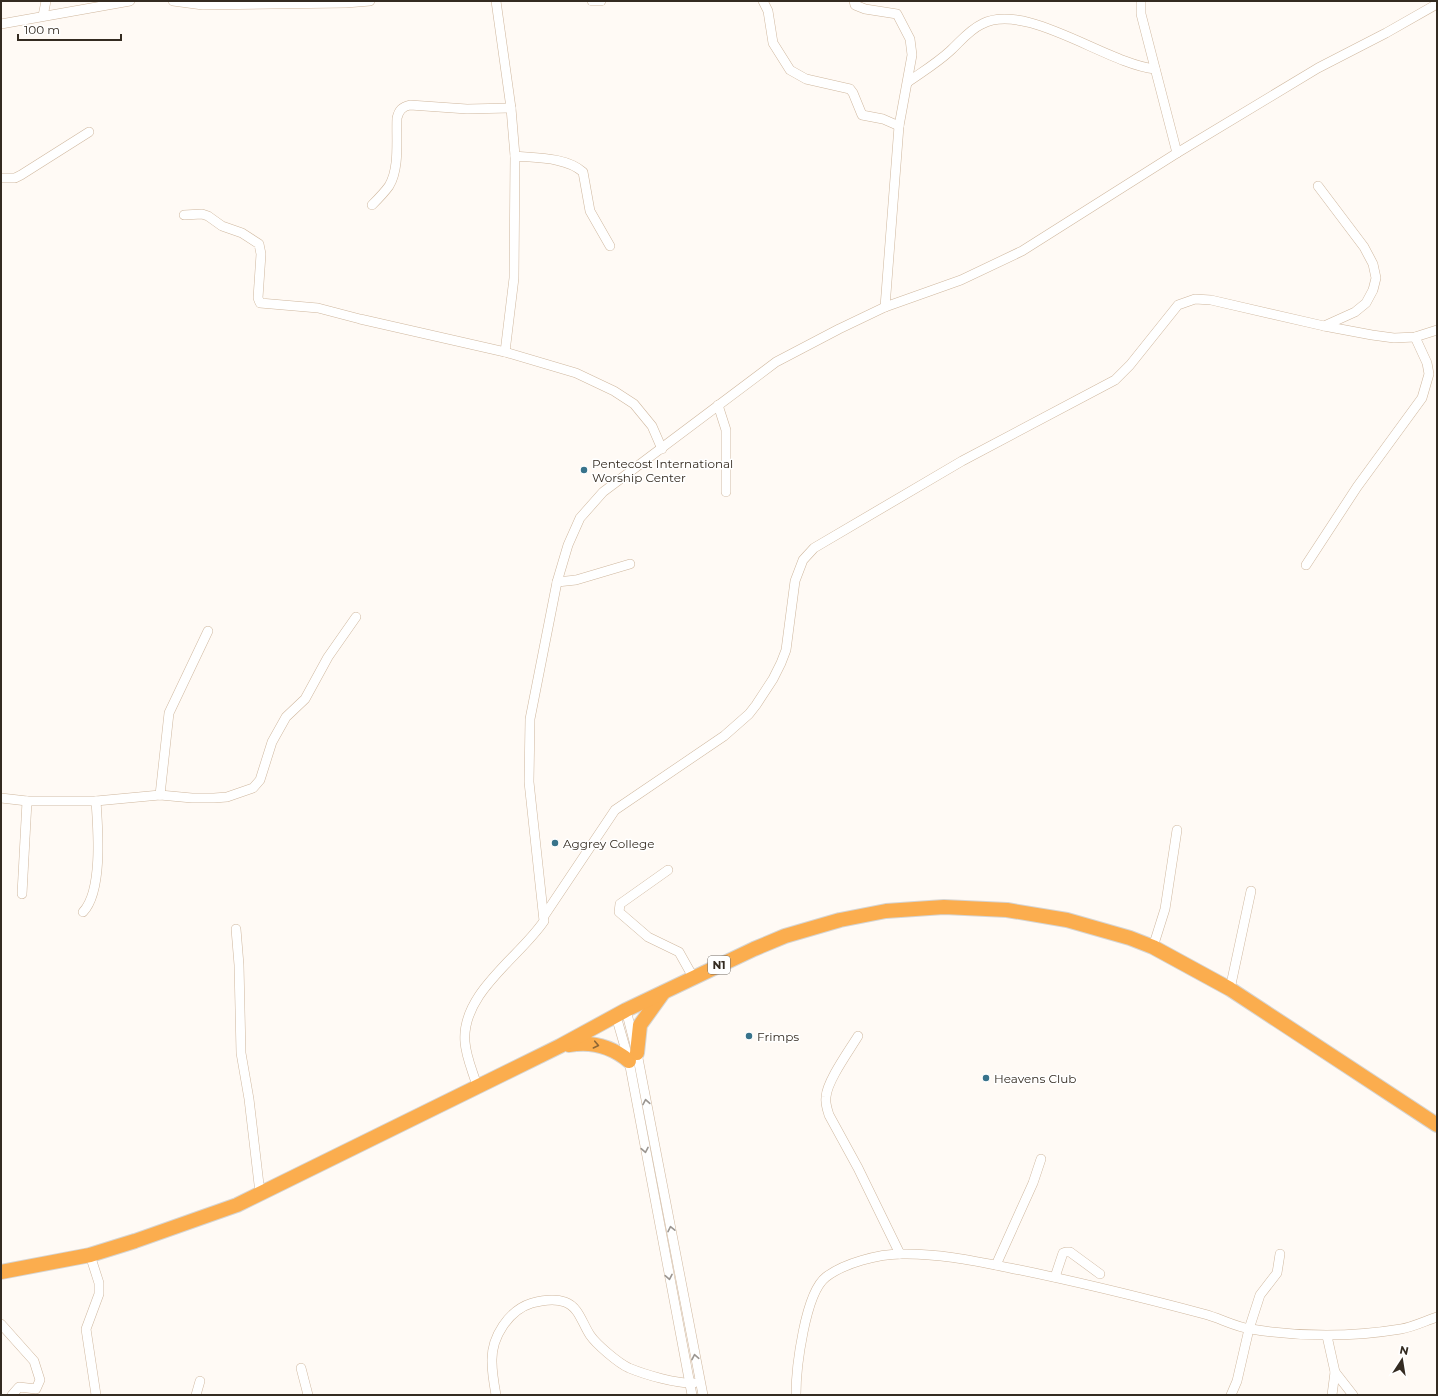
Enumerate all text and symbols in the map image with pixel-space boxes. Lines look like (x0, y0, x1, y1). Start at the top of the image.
scale bar (18, 16, 121, 42)
text: 100 m (24, 22, 60, 37)
place label: Pentecost International Worship Center (592, 456, 733, 485)
marker: Pentecost International Worship Center (579, 465, 589, 475)
place label: Aggrey College (563, 836, 654, 851)
marker: Aggrey College (550, 838, 560, 848)
road number: N1 (708, 956, 730, 974)
place label: Frimps (757, 1029, 799, 1044)
marker: Frimps (744, 1031, 754, 1041)
one-way arrow (593, 1041, 600, 1049)
place label: Heavens Club (994, 1071, 1076, 1086)
marker: Heavens Club (981, 1073, 991, 1083)
one-way arrow (642, 1098, 650, 1105)
one-way arrow (640, 1146, 649, 1153)
one-way arrow (667, 1226, 675, 1232)
one-way arrow (665, 1274, 673, 1280)
north arrow (1382, 1340, 1422, 1380)
text: N (1398, 1342, 1410, 1358)
one-way arrow (692, 1354, 700, 1360)

